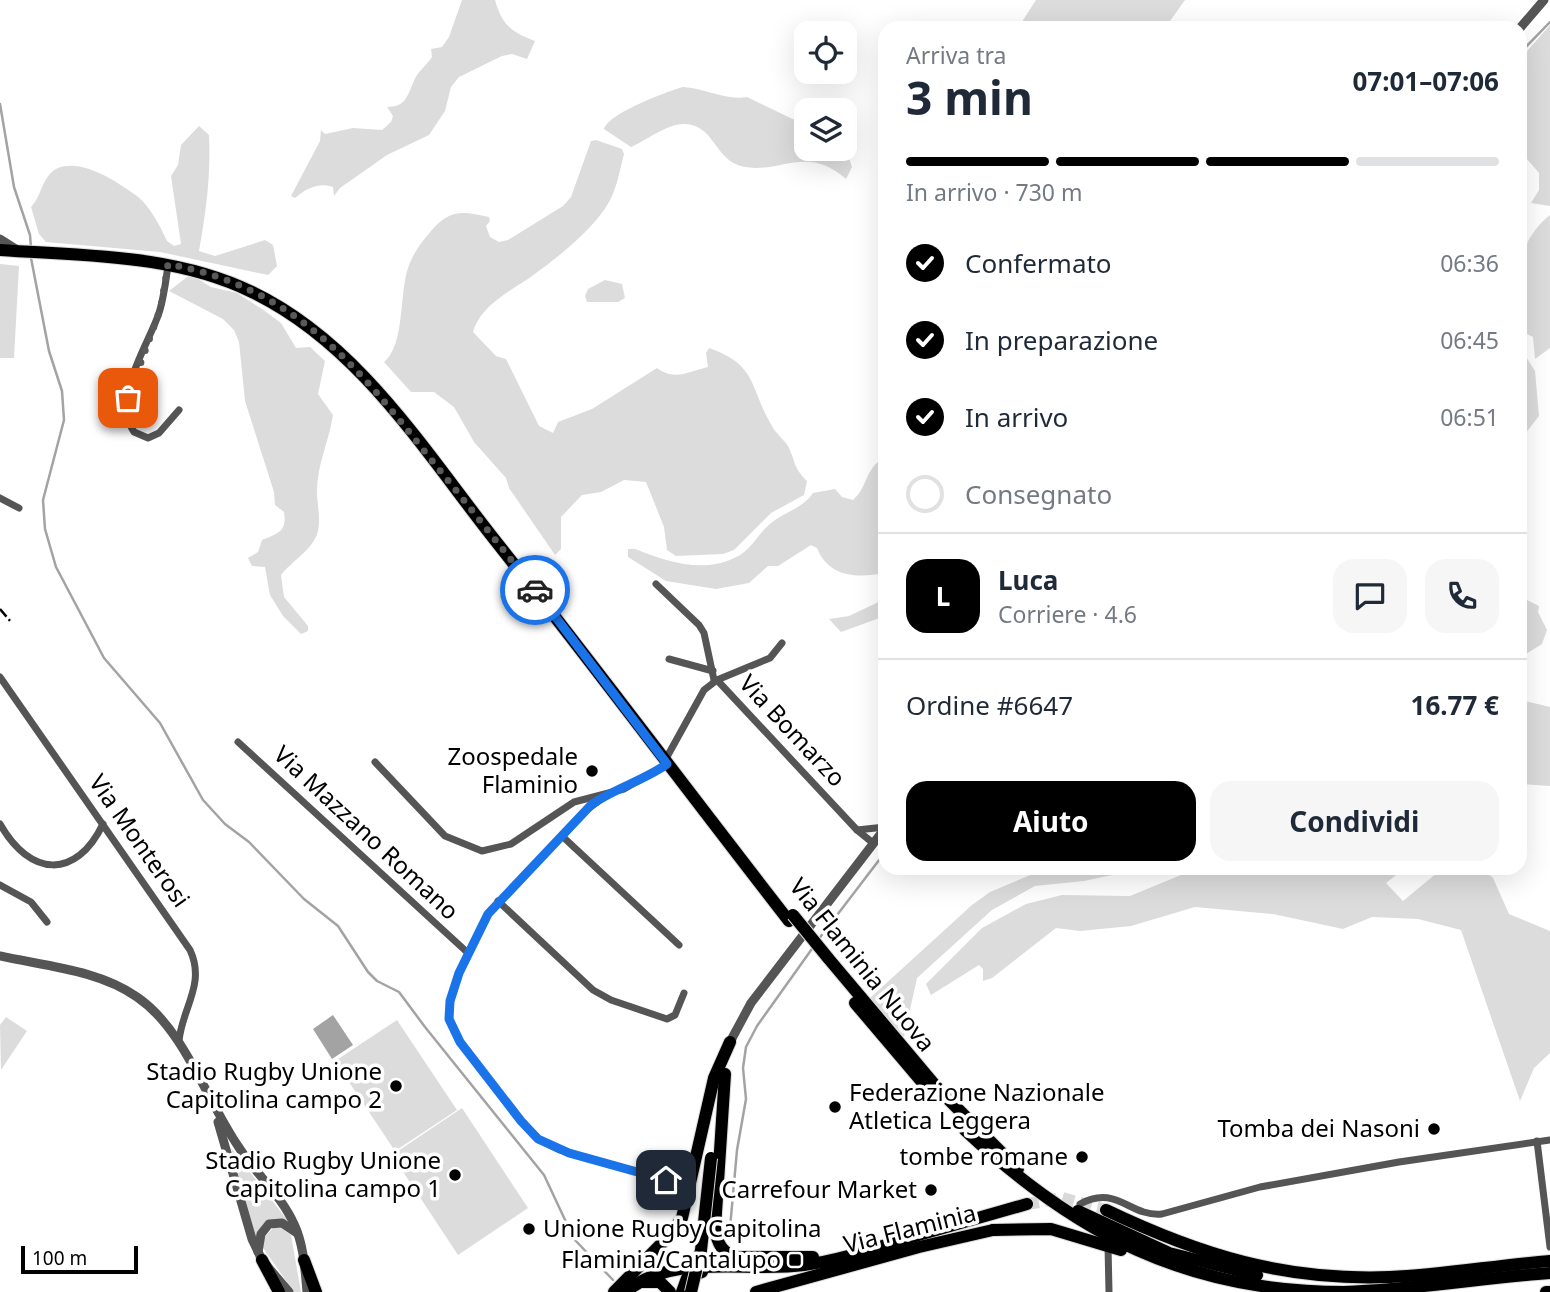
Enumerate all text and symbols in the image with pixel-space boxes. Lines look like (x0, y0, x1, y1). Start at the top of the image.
map controls (794, 21, 857, 161)
button: locate (794, 21, 857, 84)
text: Arriva tra (906, 39, 1006, 71)
text: 07:01–07:06 (1352, 63, 1499, 99)
text: 3 min (906, 66, 1033, 128)
button: layers (794, 98, 857, 161)
text: In arrivo · 730 m (906, 176, 1083, 208)
icon: check (906, 244, 944, 282)
text: Confermato (965, 245, 1112, 281)
text: 06:36 (1440, 247, 1499, 279)
icon: check (906, 321, 944, 359)
text: In preparazione (965, 322, 1158, 358)
text: 06:45 (1440, 324, 1499, 356)
pin (98, 368, 158, 428)
icon: bag (109, 379, 147, 417)
icon: check (906, 398, 944, 436)
text: In arrivo (965, 399, 1068, 435)
text: 06:51 (1440, 401, 1499, 433)
text: Consegnato (965, 476, 1112, 512)
courier (500, 555, 570, 625)
button: chat (1333, 559, 1407, 633)
button: phone (1425, 559, 1499, 633)
text: Luca (998, 562, 1058, 598)
icon: car (516, 571, 554, 609)
text: L (936, 578, 950, 614)
text: Corriere · 4.6 (998, 598, 1137, 630)
street label: Via Bomarzo (733, 667, 854, 793)
text: Ordine #6647 (906, 687, 1073, 723)
text: 16.77 € (1411, 687, 1499, 723)
street label: Via Mazzano Romano (267, 737, 467, 926)
place label: Zoospedale Flaminio (447, 739, 578, 800)
marker: Zoospedale Flaminio (584, 763, 600, 779)
street label: Via Monterosi (82, 767, 198, 913)
button: Aiuto (906, 781, 1196, 861)
button: Condividi (1210, 781, 1499, 861)
street label: Via Flaminia Nuova (783, 870, 943, 1058)
place label: Stadio Rugby Unione Capitolina campo 2 (146, 1054, 382, 1115)
place label: Federazione Nazionale Atletica Leggera (849, 1075, 1105, 1136)
marker: Stadio Rugby Unione Capitolina campo 2 (388, 1078, 404, 1094)
marker: Federazione Nazionale Atletica Leggera (827, 1099, 843, 1115)
place label: Tomba dei Nasoni (1217, 1111, 1420, 1144)
marker: Tomba dei Nasoni (1426, 1121, 1442, 1137)
place label: tombe romane (900, 1139, 1068, 1172)
place label: Stadio Rugby Unione Capitolina campo 1 (205, 1143, 441, 1204)
marker: tombe romane (1074, 1149, 1090, 1165)
pin (636, 1150, 696, 1210)
icon: home (647, 1161, 685, 1199)
marker: Stadio Rugby Unione Capitolina campo 1 (447, 1167, 463, 1183)
place label: Carrefour Market (722, 1172, 917, 1205)
marker: Carrefour Market (923, 1182, 939, 1198)
street label: Via Flaminia (840, 1195, 979, 1260)
place label: Unione Rugby Capitolina (543, 1211, 821, 1244)
marker: Unione Rugby Capitolina (521, 1221, 537, 1237)
place label: Flaminia/Cantalupo (561, 1242, 781, 1275)
scale bar (21, 1243, 138, 1275)
text: 100 m (32, 1245, 87, 1271)
marker: Flaminia/Cantalupo (787, 1252, 803, 1268)

